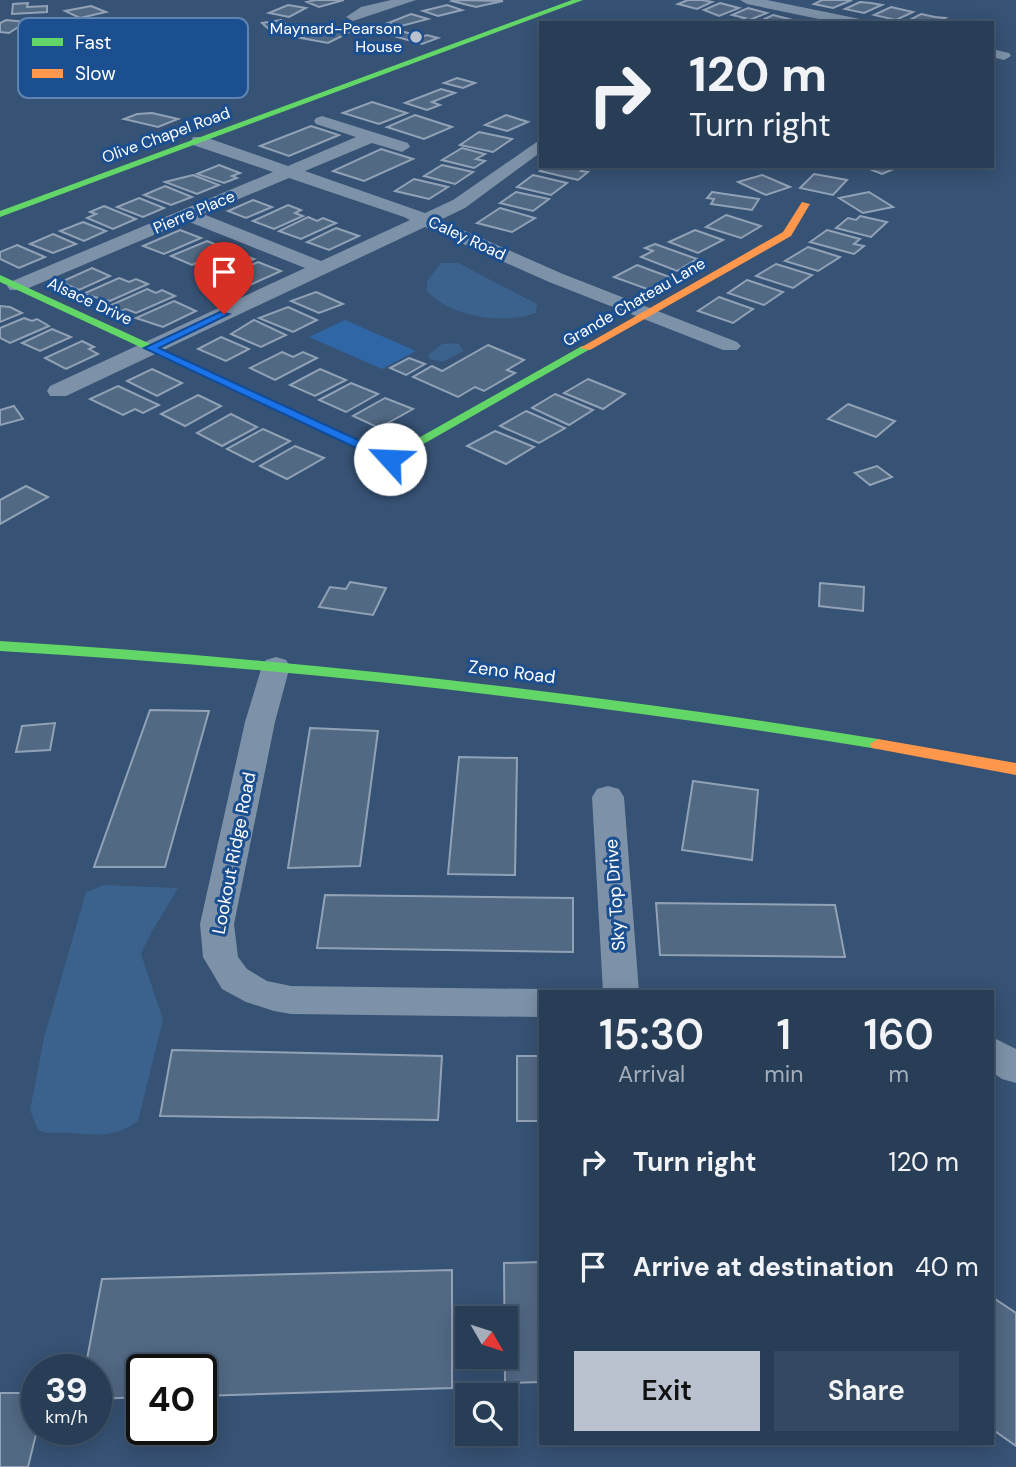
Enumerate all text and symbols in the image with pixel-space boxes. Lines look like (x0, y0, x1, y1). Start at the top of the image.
legend (18, 18, 248, 98)
place label: Maynard-Pearson House (270, 18, 402, 57)
marker: Maynard-Pearson House (408, 29, 424, 45)
text: Fast (75, 30, 111, 55)
text: 120 m (689, 42, 827, 106)
icon: right (574, 49, 665, 140)
text: Slow (75, 61, 116, 86)
street label: Olive Chapel Road (99, 102, 233, 168)
text: Turn right (689, 104, 831, 146)
street label: Pierre Place (150, 185, 238, 239)
street label: Caley Road (425, 211, 509, 265)
pin (194, 242, 254, 314)
icon: arrive (205, 253, 243, 291)
street label: Grande Chateau Lane (559, 253, 709, 351)
street label: Alsace Drive (44, 272, 136, 330)
position arrow (353, 422, 427, 496)
street label: Zeno Road (467, 655, 557, 689)
street label: Lookout Ridge Road (207, 770, 261, 936)
street label: Sky Top Drive (599, 838, 631, 952)
text: 15:30 (599, 1007, 704, 1062)
text: 1 (776, 1007, 791, 1062)
text: 160 (863, 1007, 934, 1062)
text: Arrival (618, 1059, 685, 1089)
text: min (764, 1059, 803, 1089)
text: m (888, 1059, 909, 1089)
icon: right (574, 1143, 612, 1181)
text: Turn right (633, 1145, 757, 1179)
text: 120 m (888, 1145, 959, 1179)
icon: arrive (574, 1248, 612, 1286)
text: Arrive at destination (633, 1250, 894, 1284)
text: 40 m (915, 1250, 979, 1284)
north arrow (455, 1306, 518, 1368)
map controls (455, 1306, 518, 1446)
button: Exit (574, 1351, 760, 1431)
button: Share (774, 1351, 959, 1431)
speed limit sign: 40 (126, 1354, 217, 1445)
text: 39 (45, 1367, 88, 1413)
button: search (455, 1383, 518, 1446)
text: km/h (45, 1405, 88, 1429)

